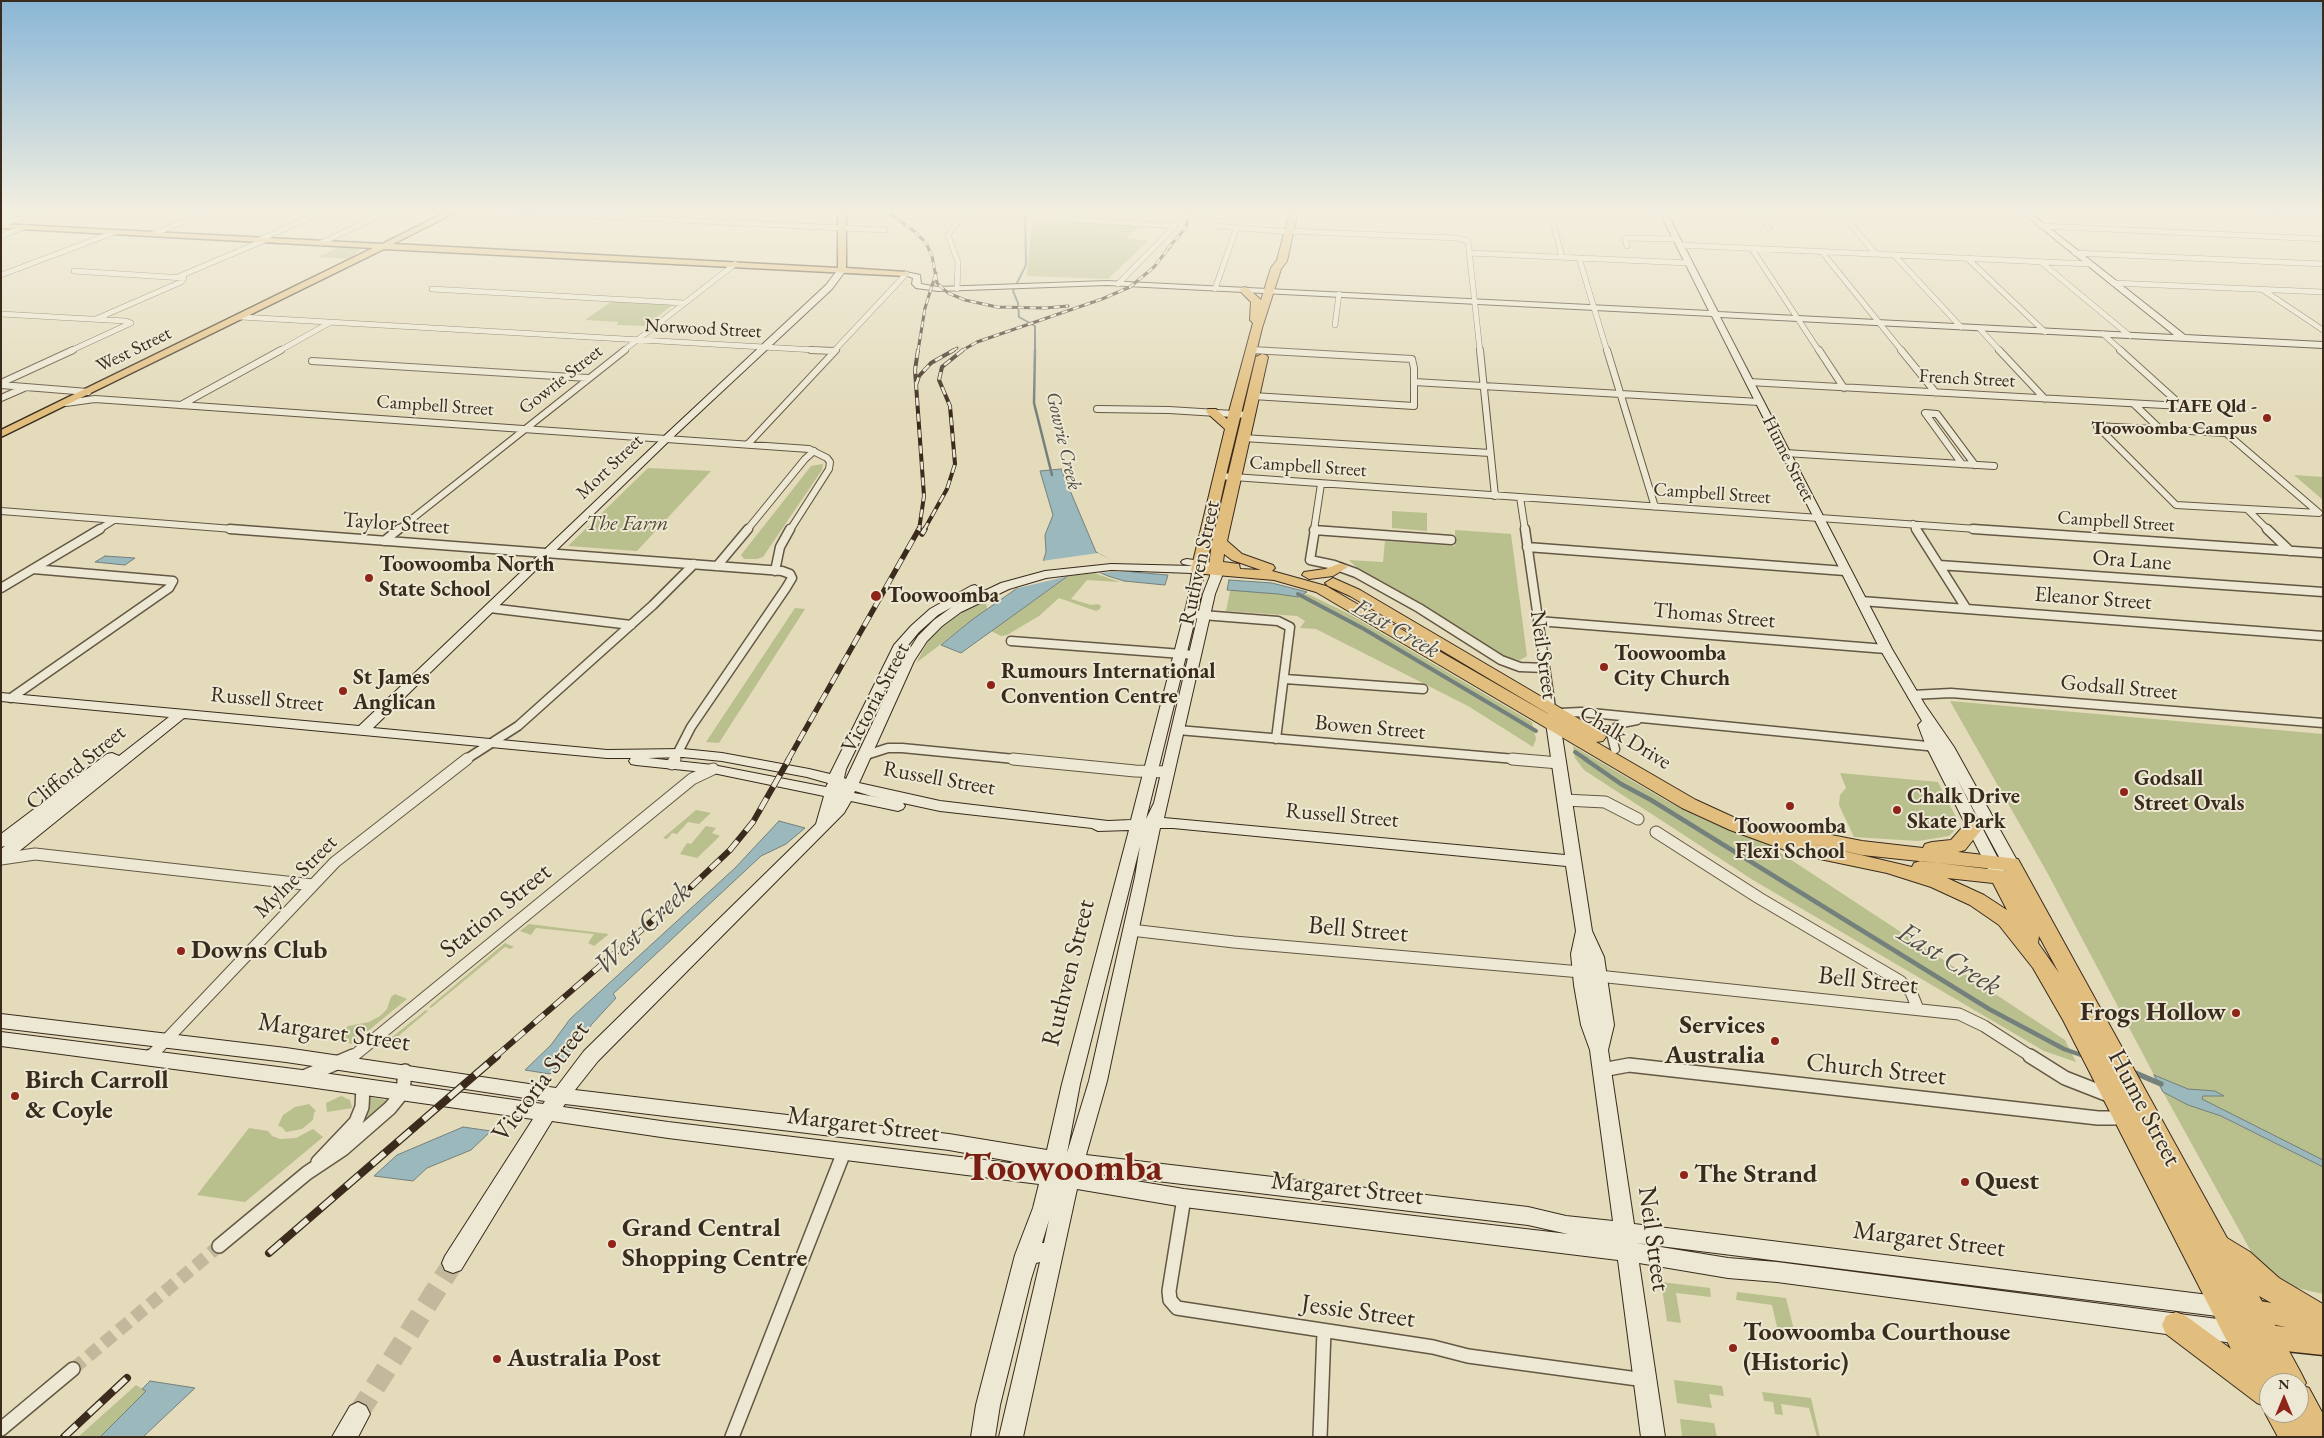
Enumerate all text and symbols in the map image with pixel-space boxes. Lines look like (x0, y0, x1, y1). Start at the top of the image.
street label: Norwood Street (644, 315, 762, 343)
street label: West Street (93, 322, 175, 378)
street label: Gowrie Street (515, 340, 607, 420)
street label: French Street (1918, 365, 2016, 393)
water label: Gowrie Creek (1040, 390, 1086, 492)
street label: Campbell Street (376, 391, 494, 421)
place label: TAFE Qld - Toowoomba Campus (2091, 396, 2257, 440)
street label: Hume Street (1757, 412, 1819, 506)
marker: TAFE Qld - Toowoomba Campus (2261, 412, 2273, 424)
street label: Mort Street (572, 430, 648, 504)
street label: Campbell Street (1249, 452, 1367, 482)
street label: Campbell Street (1653, 479, 1771, 509)
street label: Ruthven Street (1174, 498, 1226, 628)
street label: Taylor Street (342, 507, 450, 541)
street label: Campbell Street (2057, 507, 2175, 537)
park label: The Farm (586, 511, 668, 537)
street label: Ora Lane (2092, 545, 2172, 577)
place label: Toowoomba North State School (379, 552, 554, 604)
marker: Toowoomba North State School (363, 572, 375, 584)
street label: Eleanor Street (2033, 582, 2153, 616)
place label: Toowoomba (887, 583, 999, 609)
marker: Toowoomba (869, 589, 883, 603)
water label: East Creek (1348, 593, 1444, 665)
street label: Thomas Street (1652, 598, 1776, 634)
street label: Neil Street (1524, 609, 1562, 701)
street label: Victoria Street (836, 639, 916, 757)
place label: Toowoomba City Church (1614, 641, 1730, 692)
place label: Rumours International Convention Centre (1001, 659, 1216, 710)
marker: Toowoomba City Church (1598, 661, 1610, 673)
place label: St James Anglican (353, 665, 436, 716)
street label: Godsall Street (2059, 670, 2179, 706)
marker: Rumours International Convention Centre (985, 679, 997, 691)
street label: Russell Street (209, 682, 325, 718)
marker: St James Anglican (337, 685, 349, 697)
street label: Chalk Drive (1574, 700, 1676, 776)
street label: Bowen Street (1314, 710, 1426, 746)
street label: Clifford Street (21, 720, 131, 816)
street label: Russell Street (881, 756, 997, 802)
place label: Godsall Street Ovals (2134, 766, 2244, 818)
place label: Chalk Drive Skate Park (1907, 784, 2020, 836)
marker: Godsall Street Ovals (2118, 786, 2130, 798)
street label: Russell Street (1284, 798, 1400, 834)
marker: Toowoomba Flexi School (1784, 800, 1796, 812)
marker: Chalk Drive Skate Park (1891, 804, 1903, 816)
place label: Toowoomba Flexi School (1734, 814, 1846, 866)
street label: Mylne Street (249, 830, 343, 924)
street label: Station Street (434, 857, 558, 965)
water label: West Creek (587, 875, 699, 983)
street label: Ruthven Street (1036, 896, 1102, 1050)
street label: Bell Street (1307, 910, 1409, 950)
water label: East Creek (1891, 916, 2007, 1004)
place label: Downs Club (191, 935, 327, 967)
marker: Downs Club (175, 945, 187, 957)
street label: Bell Street (1817, 960, 1919, 1002)
place label: Frogs Hollow (2080, 997, 2226, 1029)
street label: Margaret Street (256, 1007, 412, 1059)
marker: Frogs Hollow (2230, 1007, 2242, 1019)
place label: Services Australia (1665, 1010, 1765, 1072)
street label: Victoria Street (486, 1016, 596, 1148)
marker: Services Australia (1769, 1035, 1781, 1047)
street label: Hume Street (2100, 1044, 2188, 1172)
street label: Church Street (1804, 1047, 1948, 1093)
place label: Birch Carroll & Coyle (25, 1065, 169, 1126)
marker: Birch Carroll & Coyle (9, 1090, 21, 1102)
street label: Margaret Street (785, 1100, 941, 1150)
district label: Toowoomba (964, 1146, 1162, 1192)
place label: The Strand (1694, 1159, 1817, 1191)
street label: Margaret Street (1269, 1165, 1425, 1213)
place label: Quest (1975, 1166, 2039, 1198)
marker: The Strand (1678, 1169, 1690, 1181)
marker: Quest (1959, 1176, 1971, 1188)
street label: Neil Street (1630, 1185, 1676, 1293)
place label: Grand Central Shopping Centre (622, 1213, 807, 1274)
street label: Margaret Street (1851, 1215, 2007, 1265)
marker: Grand Central Shopping Centre (606, 1238, 618, 1250)
street label: Jessie Street (1299, 1289, 1417, 1335)
place label: Toowoomba Courthouse (Historic) (1743, 1317, 2010, 1379)
marker: Toowoomba Courthouse (Historic) (1727, 1342, 1739, 1354)
place label: Australia Post (507, 1343, 661, 1375)
marker: Australia Post (491, 1353, 503, 1365)
north arrow (2259, 1373, 2309, 1423)
text: N (2278, 1375, 2290, 1393)

